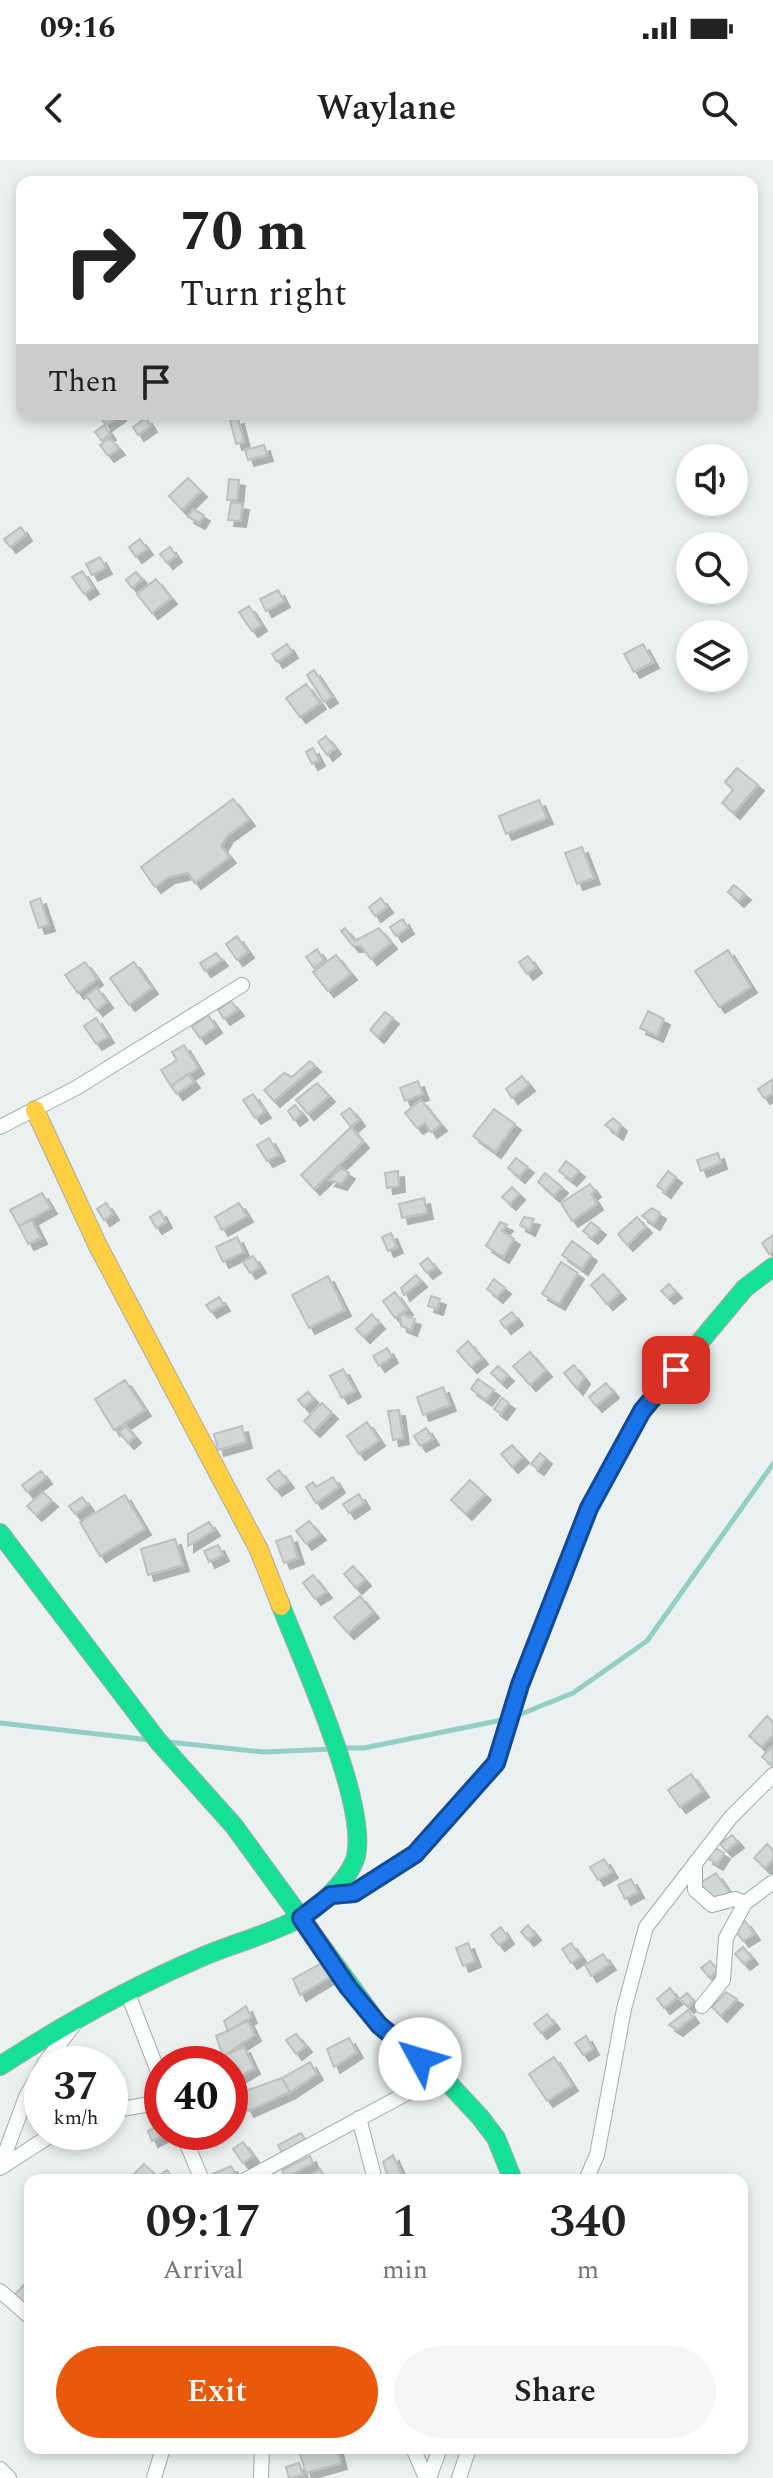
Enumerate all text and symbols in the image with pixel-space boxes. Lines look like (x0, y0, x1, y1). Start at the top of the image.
text: 09:16 (40, 5, 115, 51)
text: Waylane (317, 81, 456, 136)
icon: back (32, 86, 76, 130)
icon: search (697, 86, 741, 130)
text: 70 m (180, 190, 307, 275)
icon: right (48, 208, 152, 312)
text: Turn right (180, 267, 347, 322)
text: Then (48, 359, 118, 405)
icon: arrive (134, 360, 178, 404)
map controls (676, 444, 748, 692)
button: sound (676, 444, 748, 516)
button: search (676, 532, 748, 604)
button: layers (676, 620, 748, 692)
pin (642, 1336, 710, 1404)
icon: arrive (654, 1348, 698, 1392)
position arrow (378, 2017, 462, 2101)
speed limit sign: 40 (144, 2046, 248, 2150)
text: 37 (54, 2057, 98, 2118)
text: km/h (54, 2103, 99, 2133)
text: 09:17 (145, 2185, 261, 2258)
text: 1 (392, 2185, 418, 2258)
text: 340 (549, 2185, 627, 2258)
text: Arrival (163, 2250, 244, 2290)
text: min (382, 2250, 428, 2290)
text: m (577, 2250, 599, 2290)
button: Exit (56, 2346, 378, 2438)
button: Share (394, 2346, 716, 2438)

